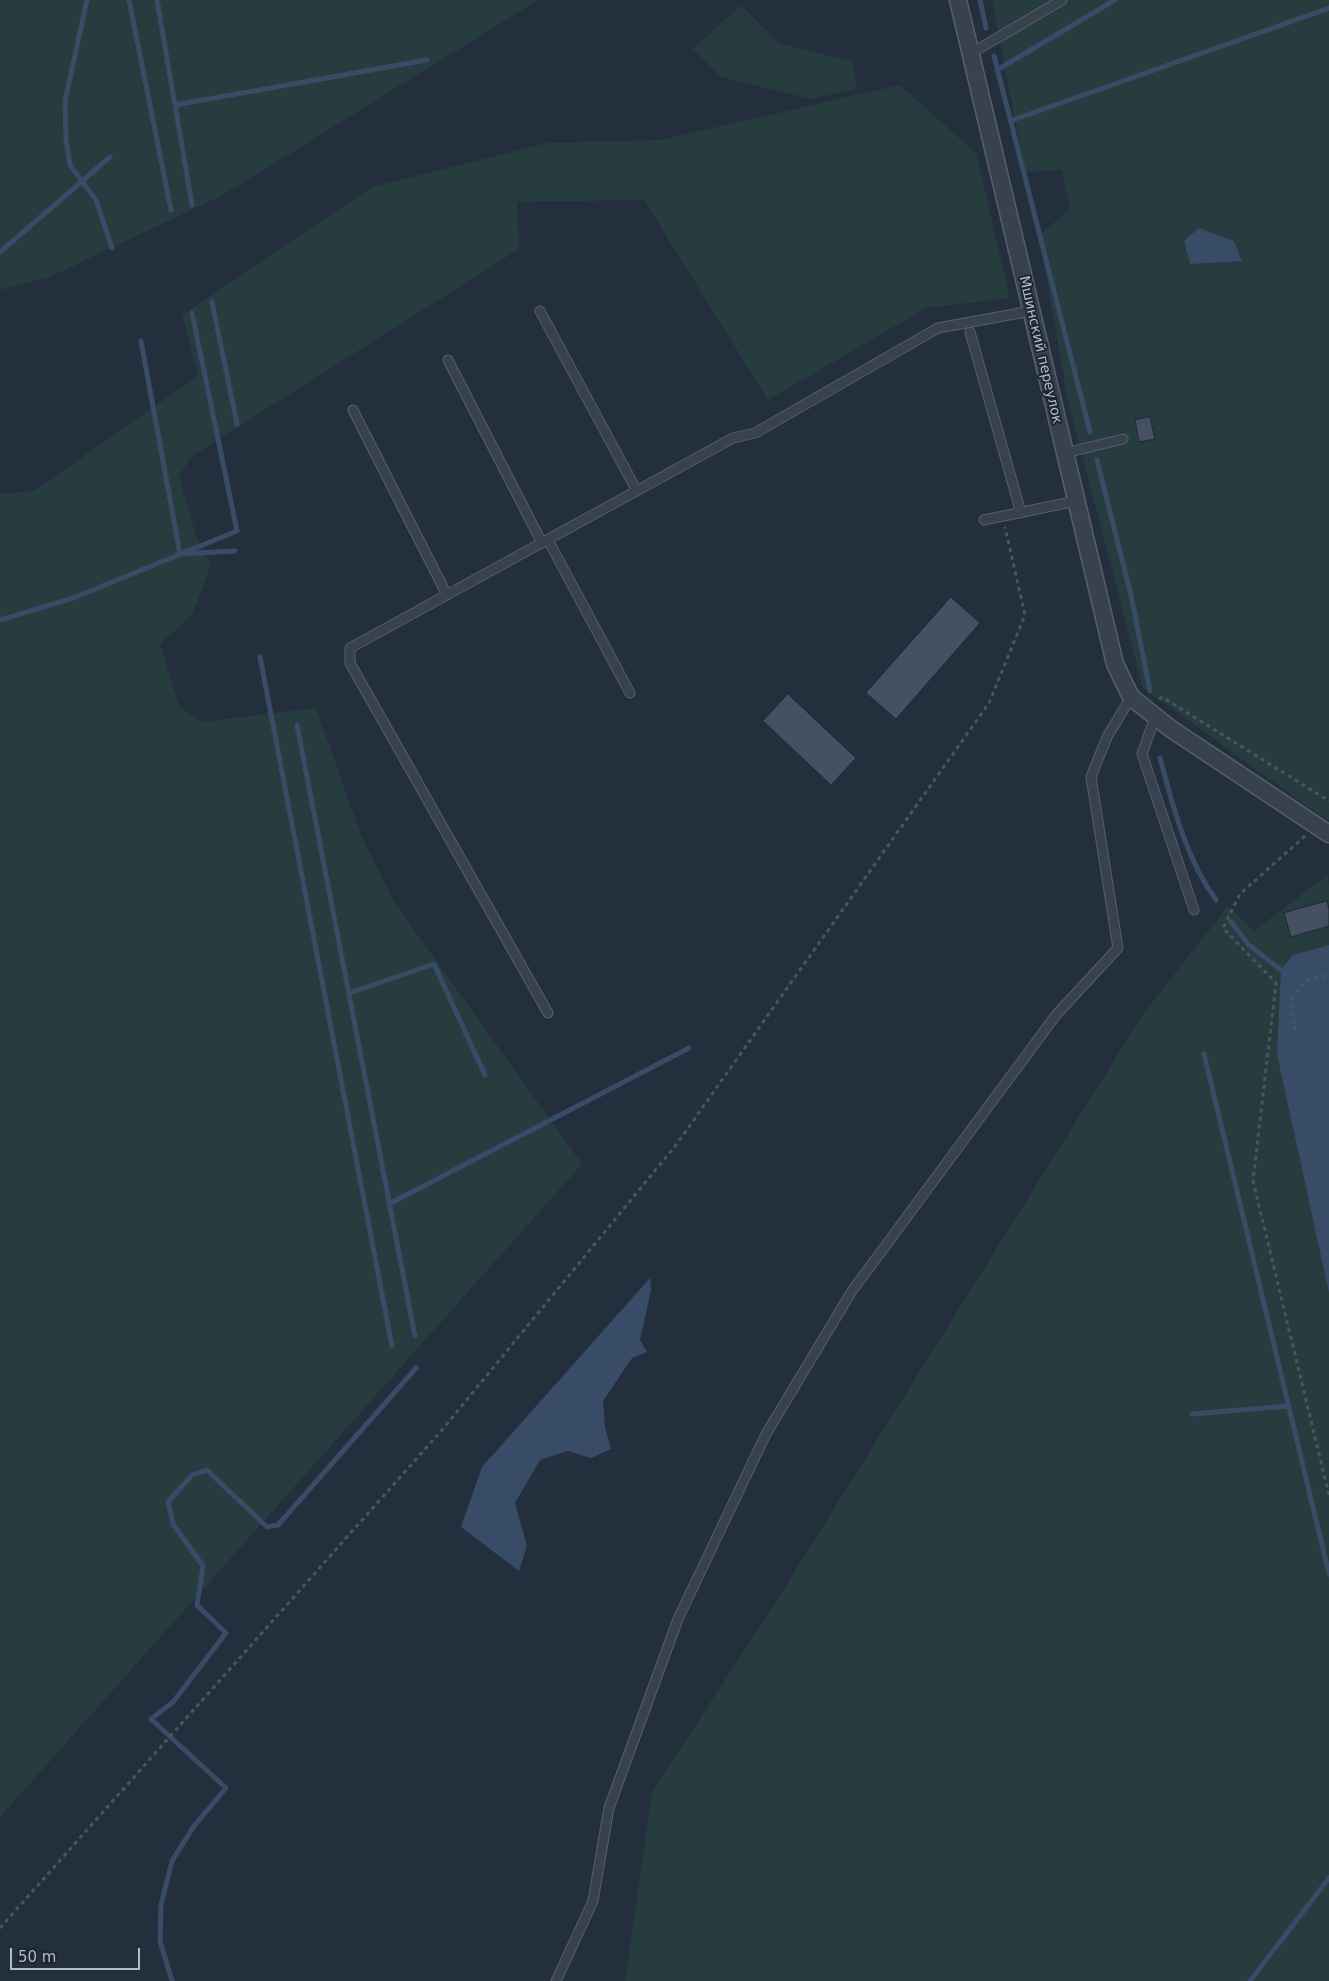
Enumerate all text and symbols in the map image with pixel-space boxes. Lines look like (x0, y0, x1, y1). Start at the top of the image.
street label: Мшинский переулок (1015, 274, 1065, 426)
scale bar (12, 1938, 142, 1970)
text: 50 m (18, 1948, 56, 1966)

